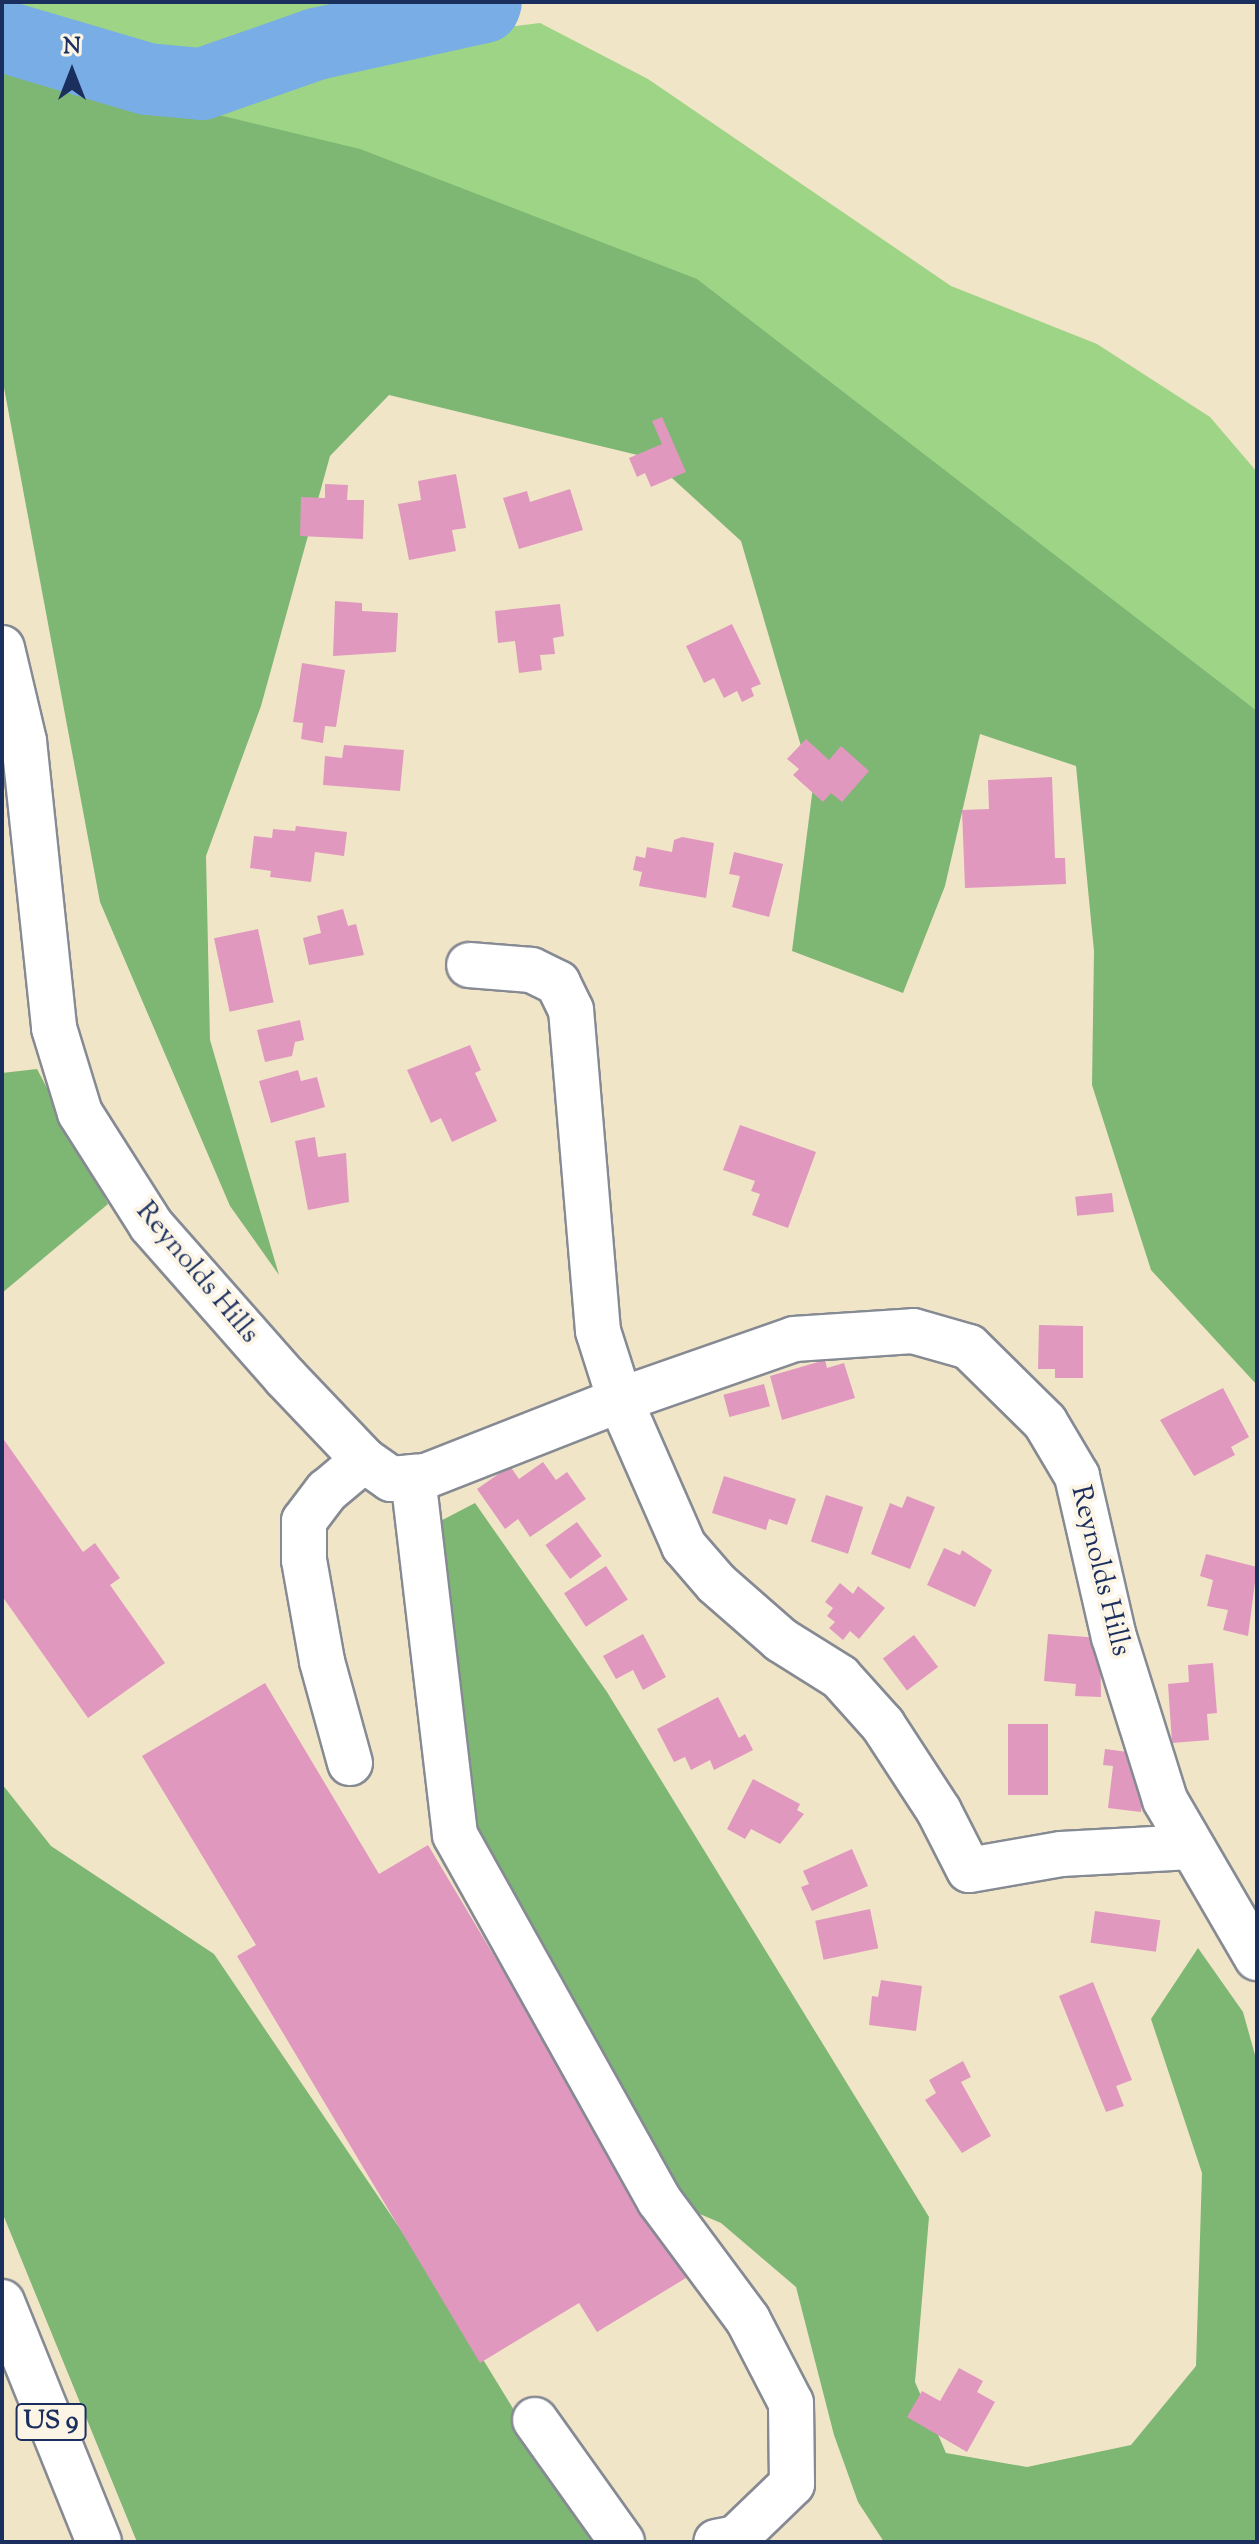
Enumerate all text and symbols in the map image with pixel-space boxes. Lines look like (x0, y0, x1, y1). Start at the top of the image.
north arrow (32, 32, 112, 112)
text: N (63, 32, 81, 64)
street label: Reynolds Hills (128, 1195, 266, 1351)
street label: Reynolds Hills (1063, 1482, 1137, 1660)
road number: US 9 (15, 2400, 87, 2444)

